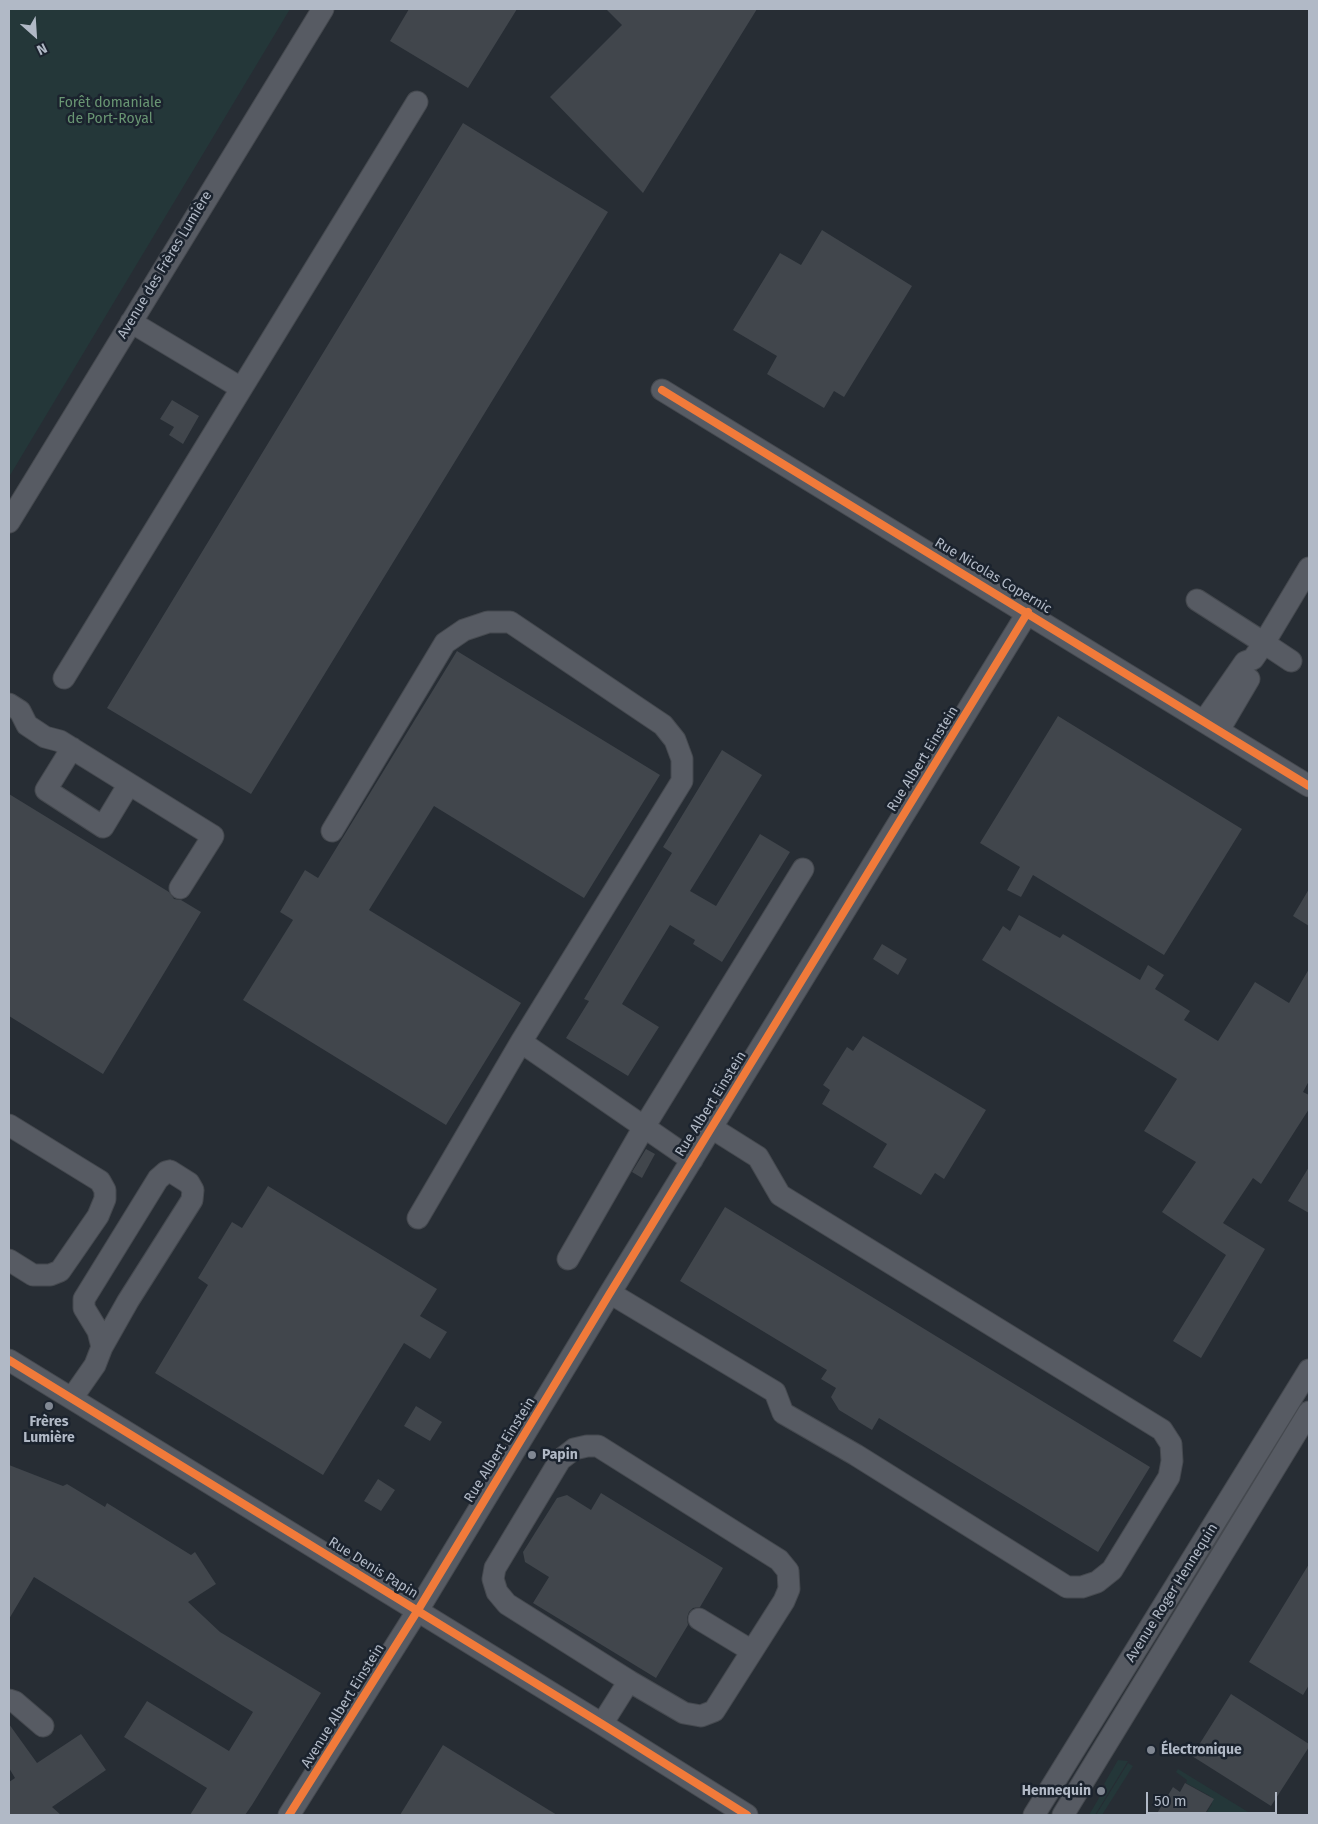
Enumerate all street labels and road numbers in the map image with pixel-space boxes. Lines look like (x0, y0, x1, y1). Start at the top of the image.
street label: Avenue des Frères Lumière (114, 188, 216, 342)
street label: Rue Nicolas Copernic (931, 534, 1055, 618)
street label: Rue Albert Einstein (884, 703, 962, 815)
street label: Rue Albert Einstein (672, 1048, 750, 1160)
street label: Rue Albert Einstein (461, 1394, 539, 1506)
street label: Avenue Roger Hennequin (1122, 1521, 1222, 1665)
street label: Rue Denis Papin (325, 1534, 421, 1602)
street label: Avenue Albert Einstein (298, 1641, 388, 1771)

